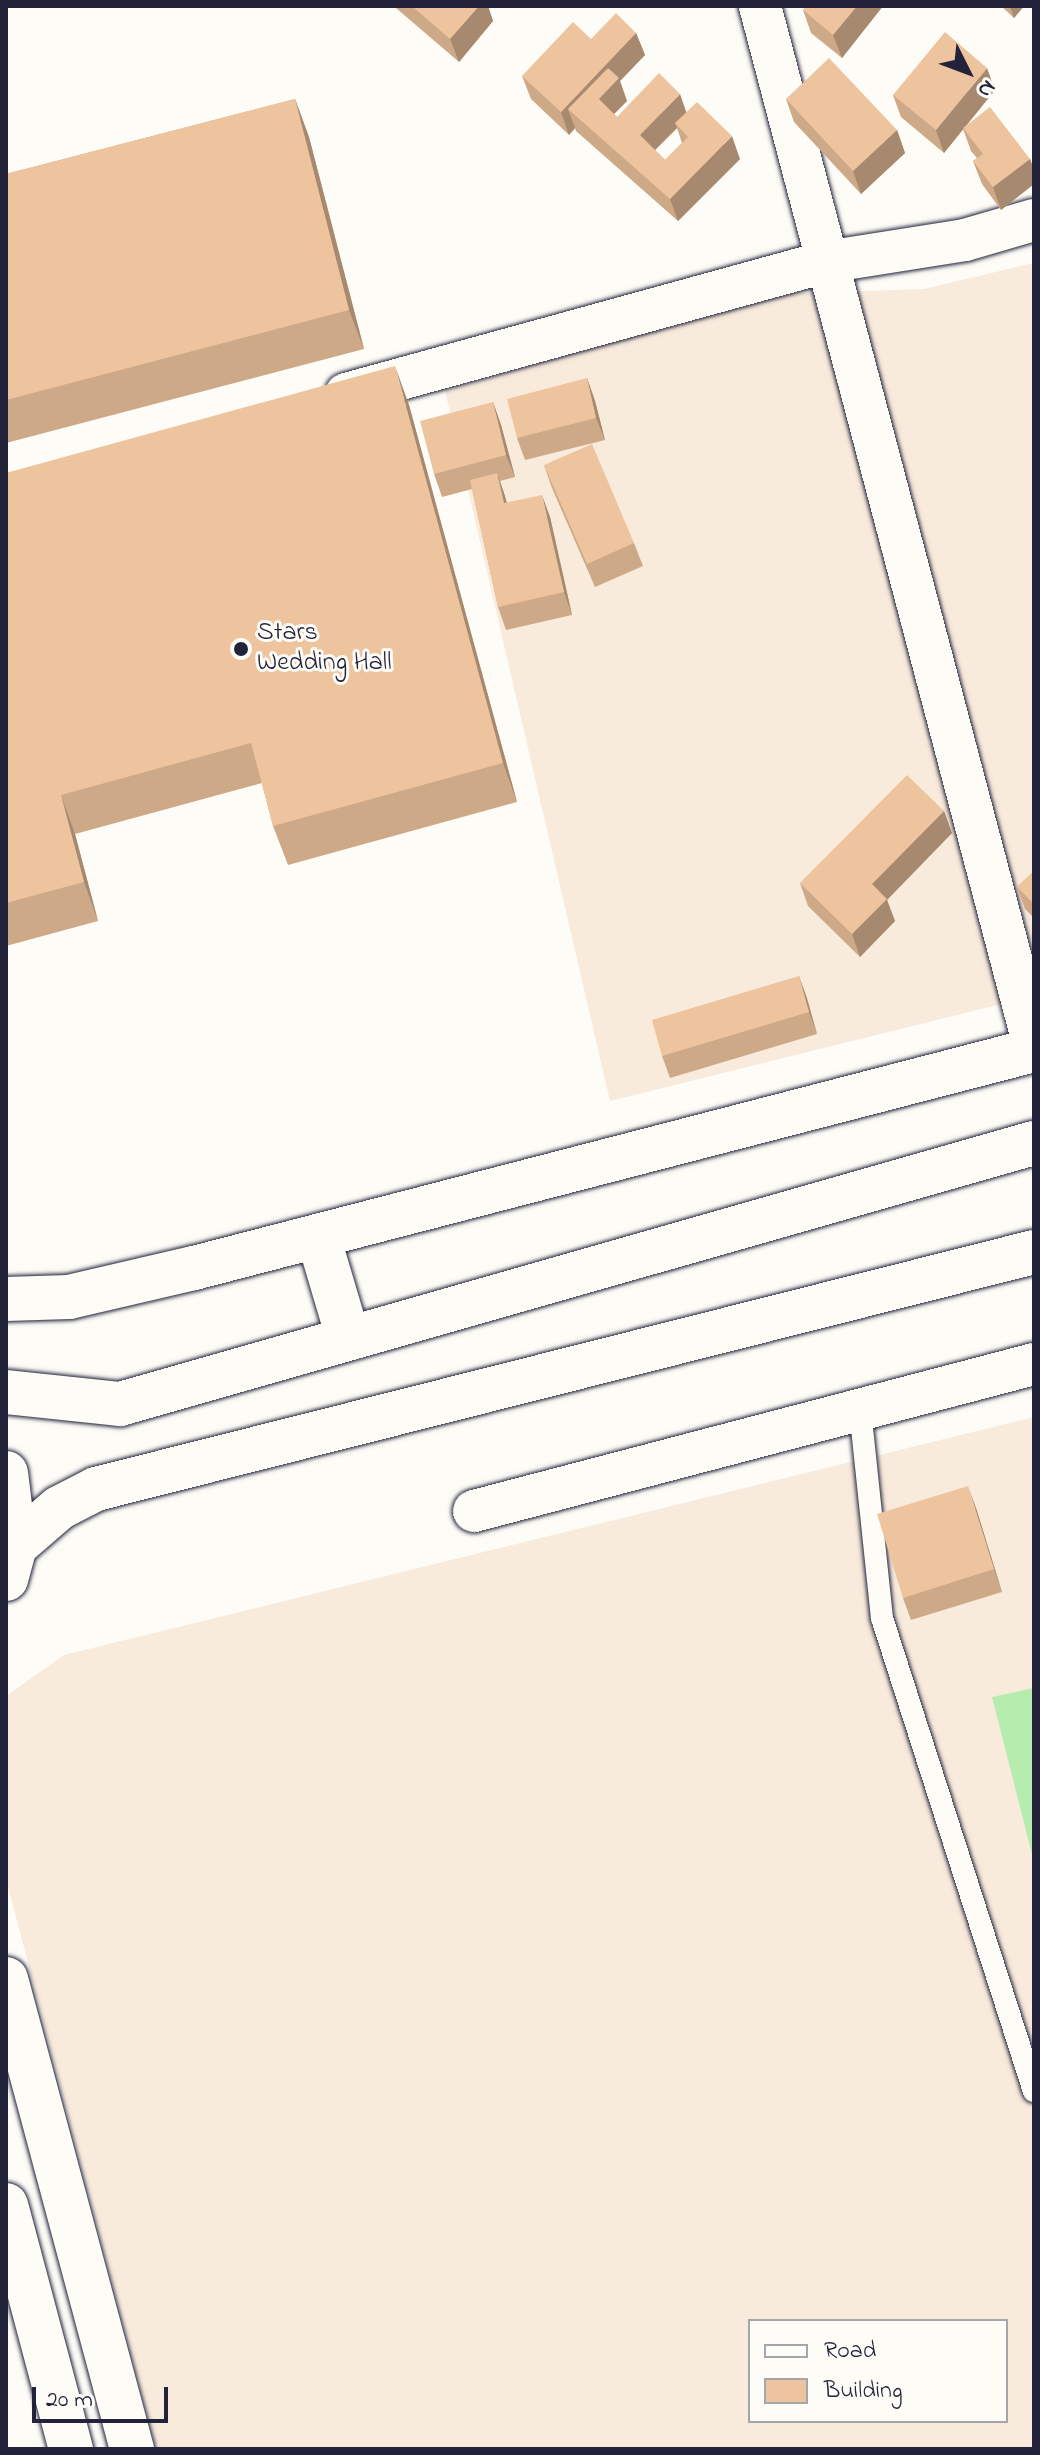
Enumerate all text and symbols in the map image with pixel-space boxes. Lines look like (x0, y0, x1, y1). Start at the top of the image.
north arrow (928, 32, 1008, 112)
text: N (969, 72, 1003, 104)
place label: Stars Wedding Hall (257, 618, 392, 680)
marker: Stars Wedding Hall (232, 640, 250, 658)
legend (748, 2319, 1008, 2423)
text: Road (824, 2334, 876, 2369)
scale bar (36, 2371, 172, 2421)
text: Building (824, 2374, 903, 2409)
text: 20 m (46, 2383, 93, 2418)

